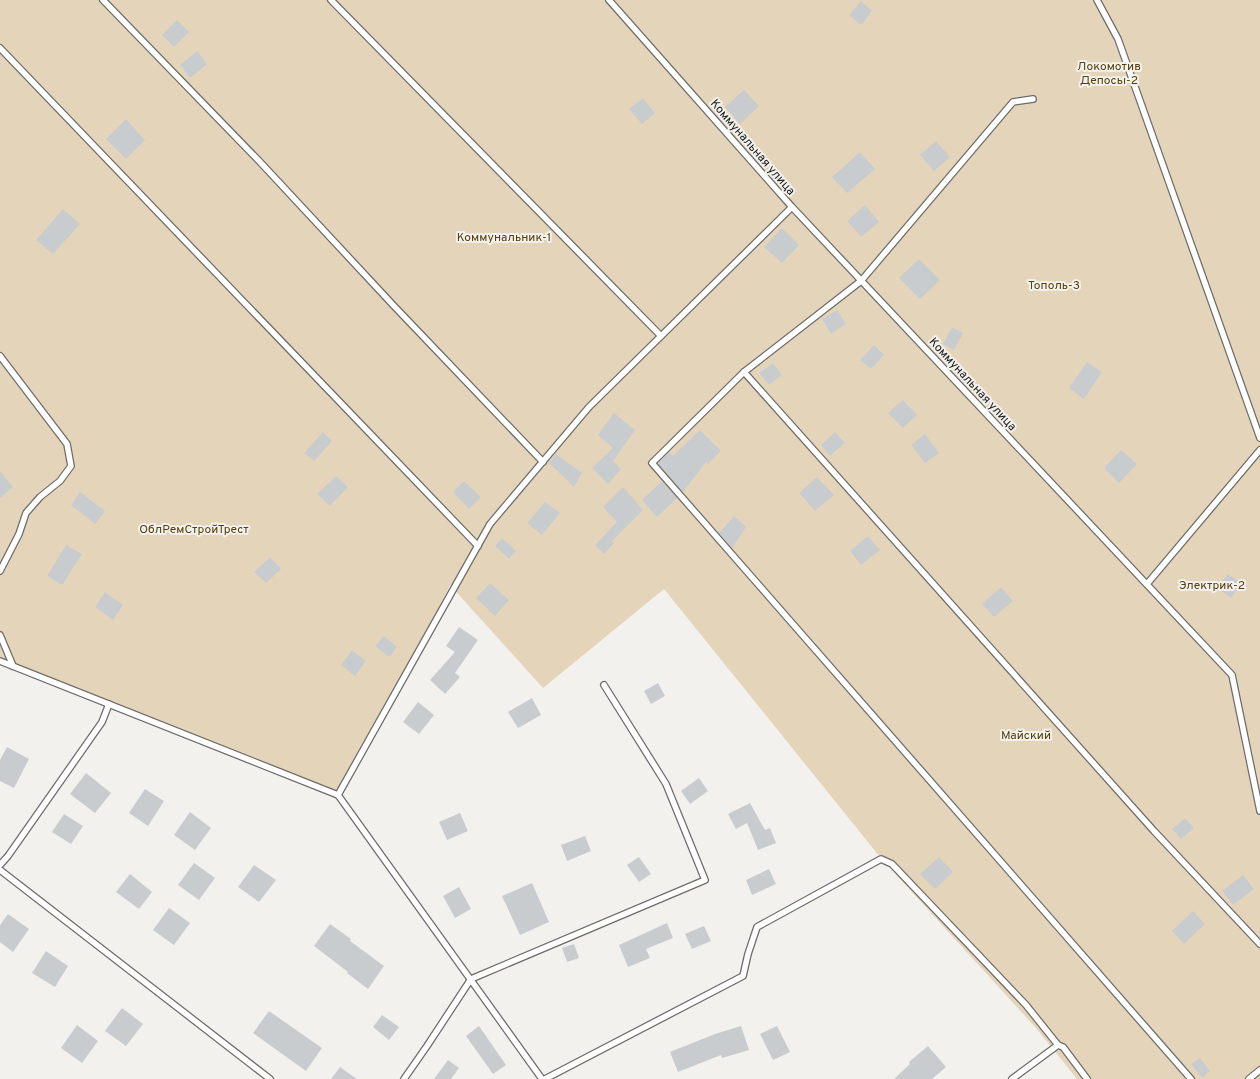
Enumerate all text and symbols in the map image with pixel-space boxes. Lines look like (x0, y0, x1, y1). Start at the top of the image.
park label: Локомотив Депосы-2 (1077, 59, 1141, 89)
street label: Коммунальная улица (706, 96, 798, 199)
park label: Коммунальник-1 (457, 230, 551, 246)
park label: Тополь-3 (1028, 278, 1080, 294)
street label: Коммунальная улица (925, 335, 1020, 435)
park label: ОблРемСтройТрест (139, 522, 249, 538)
park label: Электрик-2 (1179, 578, 1245, 594)
park label: Майский (1001, 728, 1051, 744)

